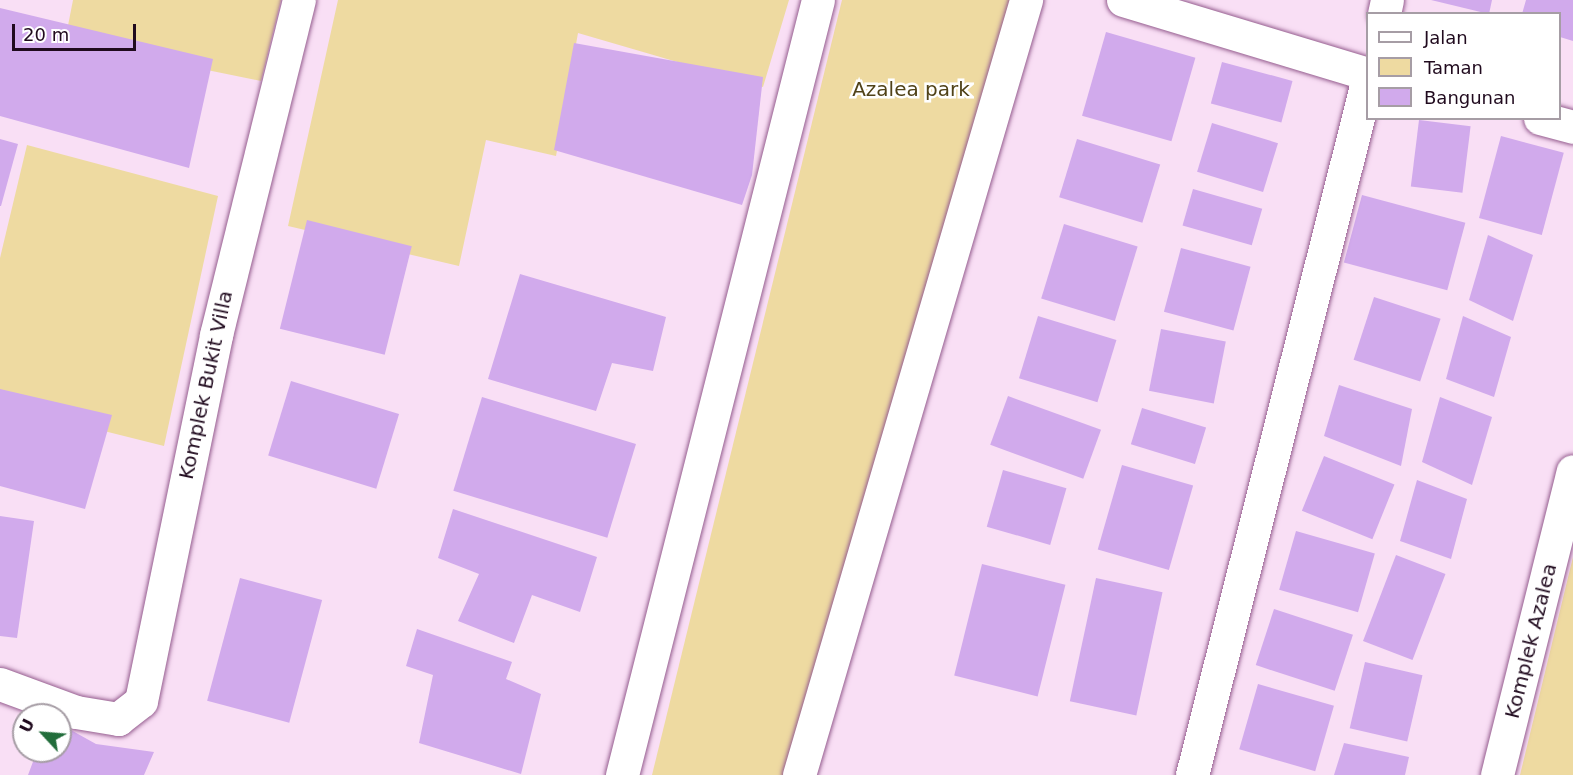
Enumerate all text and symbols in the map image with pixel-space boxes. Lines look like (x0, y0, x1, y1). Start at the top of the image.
scale bar (15, 12, 140, 50)
legend (1366, 12, 1561, 120)
text: 20 m (23, 24, 69, 45)
text: Jalan (1424, 27, 1468, 48)
text: Taman (1424, 57, 1483, 78)
park label: Azalea park (852, 77, 970, 101)
text: Bangunan (1424, 87, 1515, 108)
street label: Komplek Bukit Villa (174, 288, 238, 482)
street label: Komplek Azalea (1500, 561, 1562, 721)
north arrow (12, 703, 72, 763)
text: U (16, 716, 39, 736)

